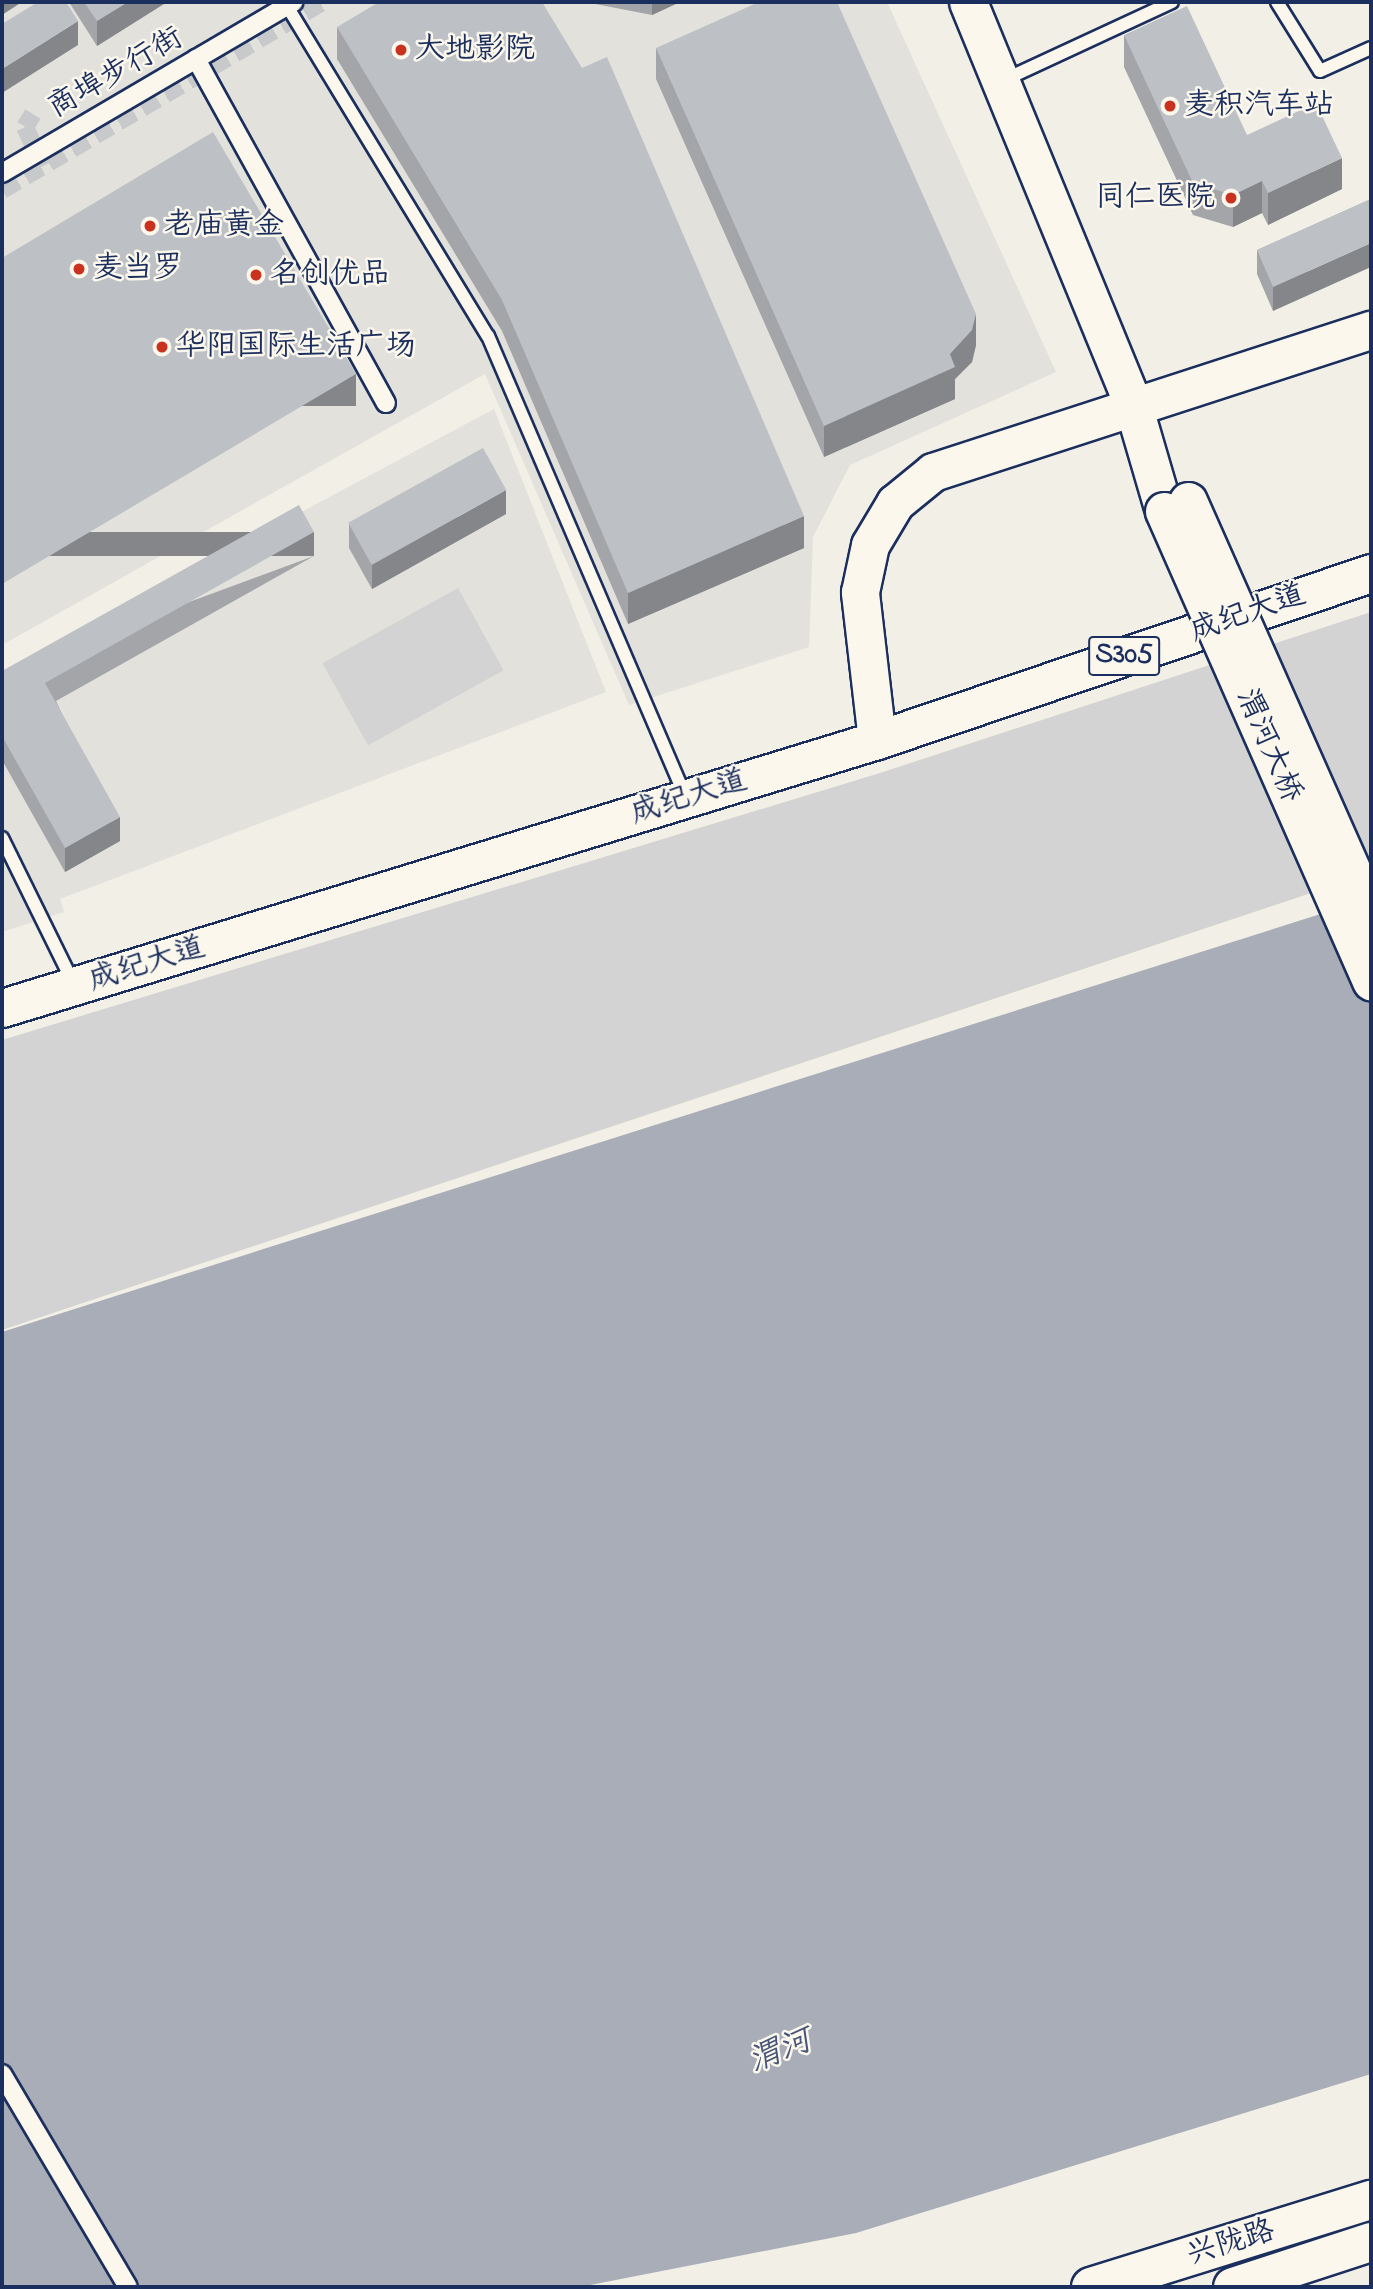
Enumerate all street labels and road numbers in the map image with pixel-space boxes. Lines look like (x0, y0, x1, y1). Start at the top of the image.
street label: 商埠步行街 (42, 21, 190, 127)
street label: 成纪大道 (1185, 577, 1311, 651)
road number: S305 (1087, 632, 1161, 680)
street label: 渭河大桥 (1227, 684, 1309, 808)
street label: 成纪大道 (626, 763, 752, 833)
street label: 成纪大道 (84, 930, 210, 1000)
street label: 兴陇路 (1183, 2214, 1279, 2274)

